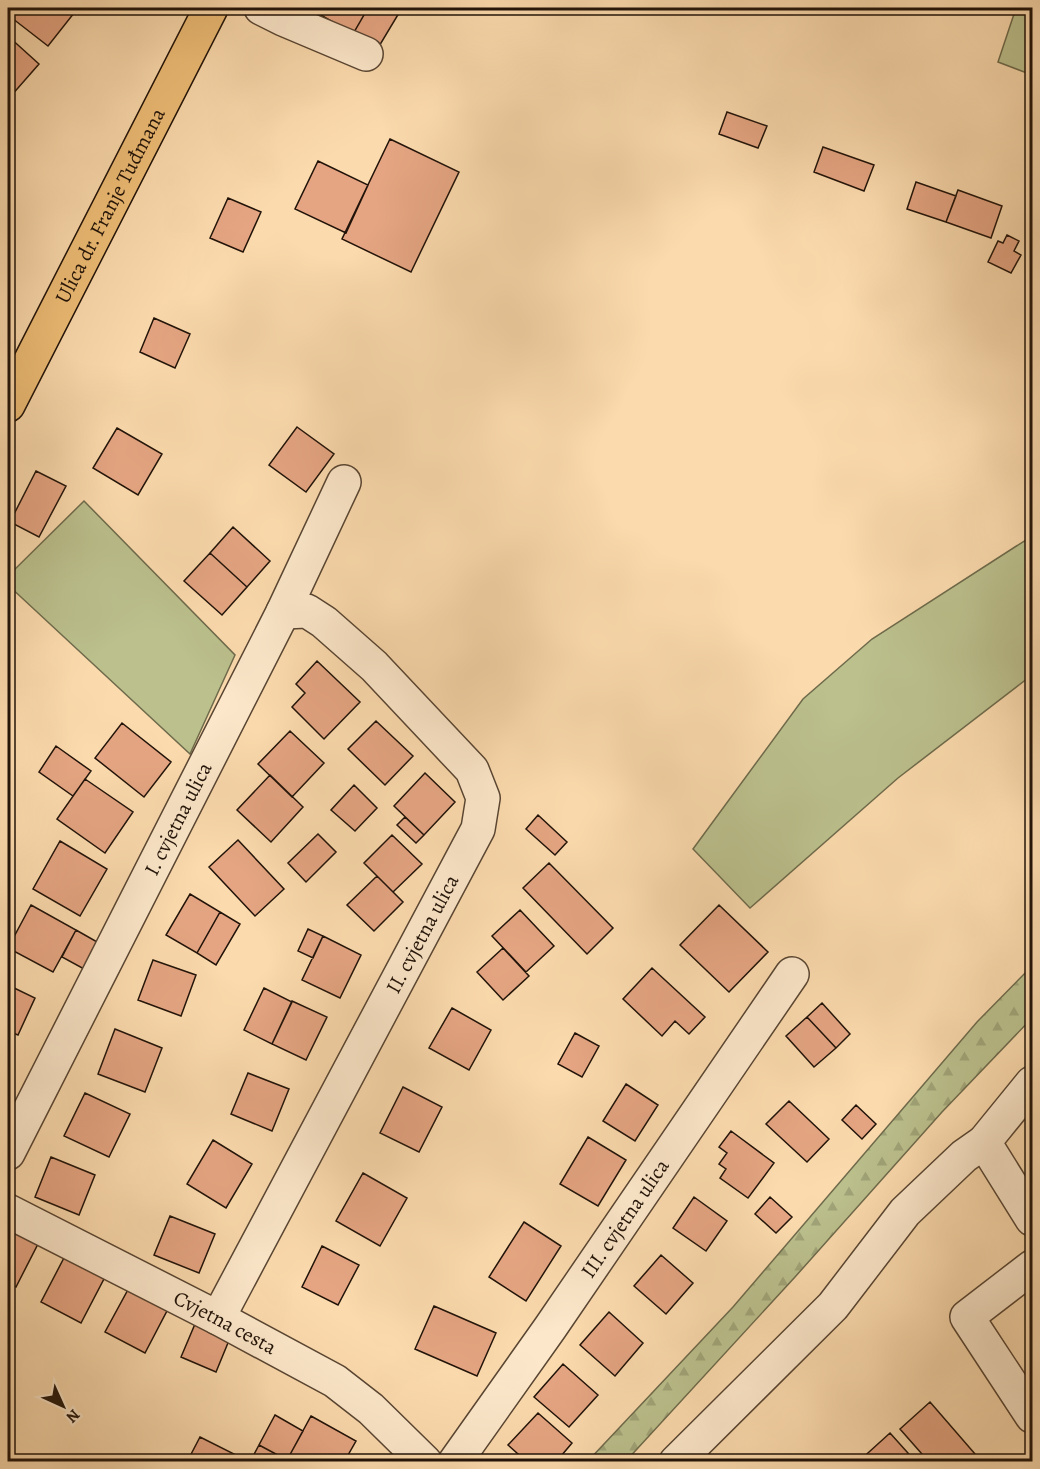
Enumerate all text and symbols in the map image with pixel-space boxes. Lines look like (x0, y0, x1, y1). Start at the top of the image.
street label: Ulica dr. Franje Tuđmana (48, 103, 172, 308)
street label: I. cvjetna ulica (137, 757, 218, 880)
street label: II. cvjetna ulica (379, 869, 465, 998)
street label: III. cvjetna ulica (574, 1153, 676, 1284)
street label: Cvjetna cesta (169, 1284, 282, 1361)
north arrow (33, 1376, 93, 1436)
text: N (61, 1404, 85, 1428)

